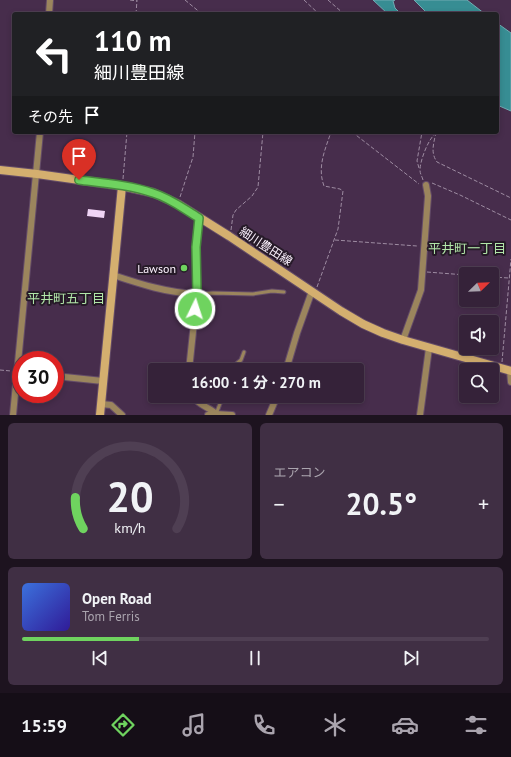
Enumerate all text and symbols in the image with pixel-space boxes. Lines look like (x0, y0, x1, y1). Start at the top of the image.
text: 110 m (94, 22, 171, 59)
icon: left (28, 28, 80, 80)
text: 細川豊田線 (94, 61, 184, 84)
icon: arrive (81, 104, 103, 126)
text: その先 (28, 107, 73, 126)
pin (62, 139, 96, 180)
icon: arrive (68, 145, 90, 167)
street label: 細川豊田線 (237, 223, 295, 269)
district label: 平井町一丁目 (428, 240, 506, 257)
place label: Lawson (137, 261, 176, 276)
marker: Lawson (179, 263, 189, 273)
north arrow (459, 267, 499, 307)
map controls (459, 267, 499, 403)
position arrow (174, 288, 216, 330)
district label: 平井町五丁目 (27, 290, 105, 307)
button: sound (459, 315, 499, 355)
speed limit sign: 30 (12, 351, 64, 403)
button: search (459, 363, 499, 403)
text: 16:00 · 1 分 · 270 m (191, 373, 321, 392)
text: エアコン (274, 464, 326, 481)
text: 20 (106, 470, 153, 523)
text: 20.5° (345, 484, 417, 523)
text: − (274, 490, 285, 518)
text: + (478, 490, 489, 518)
text: km/h (114, 518, 145, 537)
text: Open Road (82, 589, 152, 608)
text: Tom Ferris (82, 608, 140, 625)
icon: previous (89, 647, 111, 669)
icon: pause (244, 647, 266, 669)
icon: next (400, 647, 422, 669)
icon: directions (109, 711, 137, 739)
icon: music (180, 711, 208, 739)
icon: phone (250, 711, 278, 739)
icon: climate (321, 711, 349, 739)
icon: car (391, 711, 419, 739)
icon: filters (462, 711, 490, 739)
text: 15:59 (21, 714, 67, 737)

